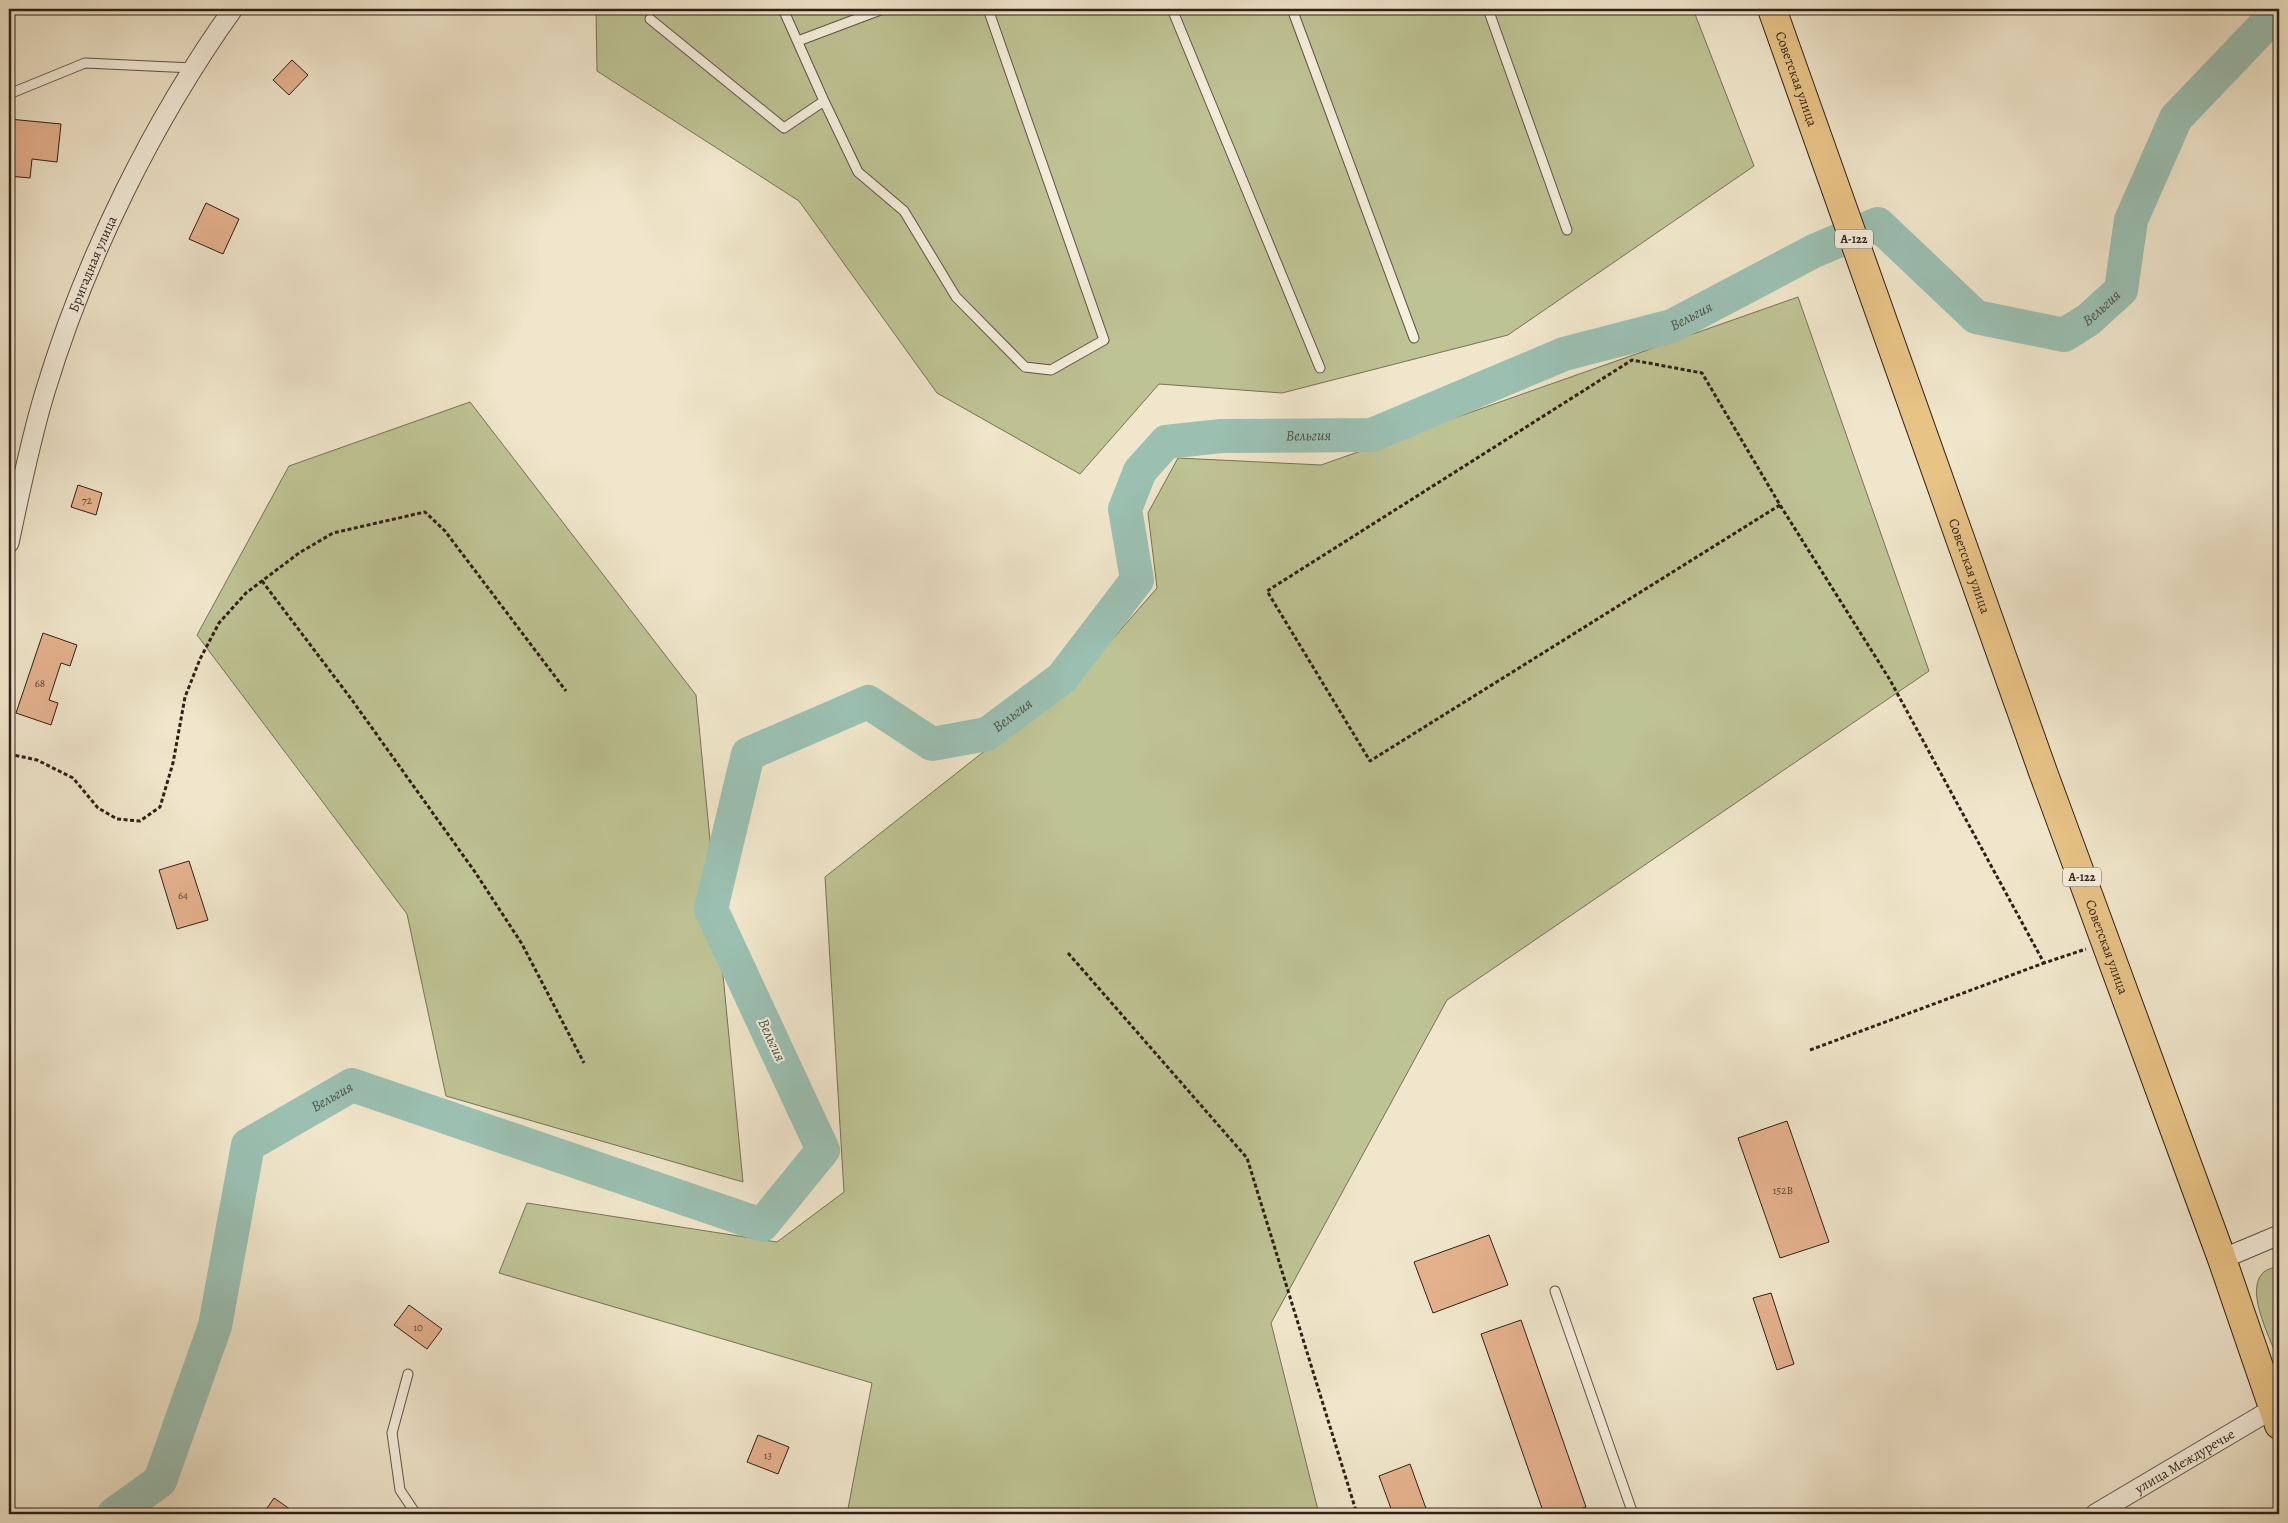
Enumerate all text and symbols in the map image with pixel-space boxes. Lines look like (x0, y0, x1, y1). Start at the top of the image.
street label: Советская улица (1771, 29, 1823, 129)
street label: Бригадная улица (64, 212, 121, 315)
road number: А-122 (1835, 230, 1873, 248)
water label: Вельгия (2079, 285, 2125, 331)
water label: Вельгия (1666, 296, 1716, 335)
water label: Вельгия (1286, 425, 1331, 446)
house number: 72 (82, 493, 92, 508)
street label: Советская улица (1944, 516, 1996, 617)
house number: 68 (35, 676, 45, 691)
water label: Вельгия (988, 693, 1037, 737)
road number: А-122 (2063, 868, 2101, 886)
house number: 64 (178, 888, 188, 903)
street label: Советская улица (2081, 897, 2134, 997)
water label: Вельгия (753, 1015, 791, 1065)
water label: Вельгия (307, 1076, 357, 1117)
house number: 152В (1773, 1183, 1793, 1198)
house number: 10 (413, 1320, 423, 1335)
street label: улица Междуречье (2130, 1424, 2238, 1498)
house number: 13 (764, 1448, 772, 1463)

